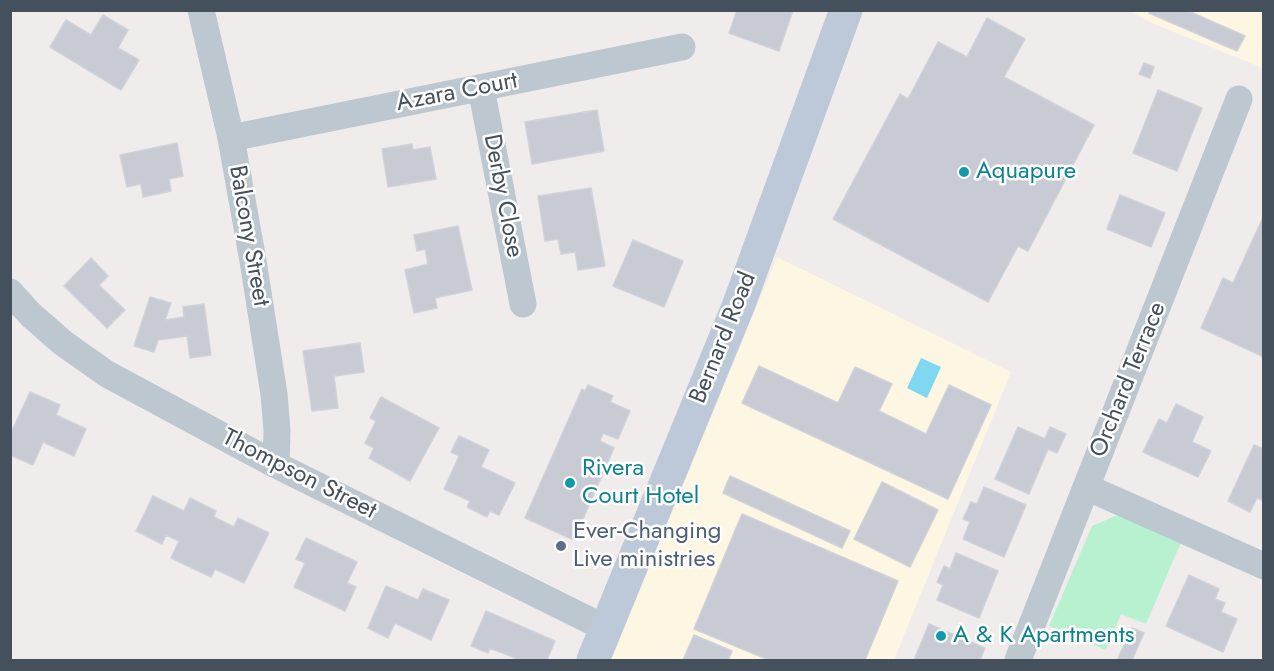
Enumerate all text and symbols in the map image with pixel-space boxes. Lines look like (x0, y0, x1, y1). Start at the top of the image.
street label: Azara Court (394, 67, 520, 119)
street label: Derby Close (476, 132, 528, 260)
place label: Aquapure (976, 158, 1076, 186)
street label: Balcony Street (221, 163, 275, 309)
marker: Aquapure (957, 165, 971, 179)
street label: Bernard Road (685, 268, 763, 408)
street label: Orchard Terrace (1085, 298, 1173, 462)
street label: Thompson Street (217, 424, 381, 526)
place label: Rivera Court Hotel (582, 455, 699, 511)
marker: Rivera Court Hotel (563, 476, 577, 490)
place label: Ever-Changing Live ministries (573, 518, 721, 574)
marker: Ever-Changing Live ministries (554, 539, 568, 553)
place label: A & K Apartments (953, 622, 1134, 650)
marker: A & K Apartments (934, 629, 948, 643)

